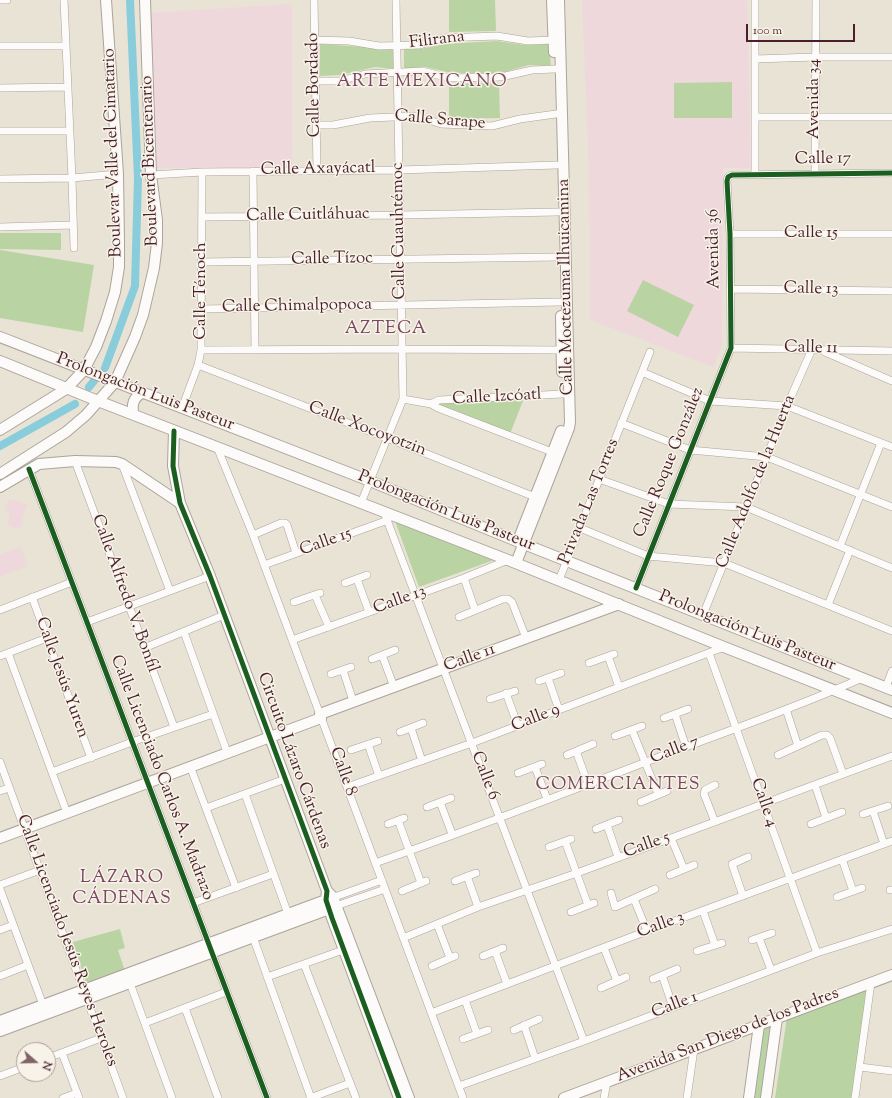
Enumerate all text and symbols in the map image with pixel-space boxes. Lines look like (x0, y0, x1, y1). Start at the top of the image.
scale bar (748, 16, 857, 42)
text: 100 m (753, 22, 782, 40)
street label: Filirana (408, 27, 466, 55)
street label: Calle Bordado (304, 33, 326, 137)
street label: Boulevar Valle del Cimatario (100, 48, 128, 258)
street label: Avenida 34 (805, 59, 825, 139)
district label: ARTE MEXICANO (336, 72, 508, 94)
street label: Boulevard Bicentenario (138, 75, 164, 247)
street label: Calle Sarape (394, 107, 486, 135)
street label: Calle 17 (795, 149, 851, 171)
street label: Calle Axayácatl (260, 159, 376, 181)
street label: Calle Cuauhtémoc (389, 162, 411, 300)
street label: Calle Moctezuma Ilhuicamina (555, 178, 579, 396)
street label: Calle Cuitláhuac (246, 205, 370, 227)
street label: Avenida 36 (704, 209, 726, 289)
street label: Calle 15 (784, 224, 838, 244)
street label: Calle Ténoch (192, 242, 212, 340)
street label: Calle Tízoc (291, 249, 373, 271)
street label: Calle 13 (783, 279, 839, 301)
street label: Calle Chimalpopoca (222, 295, 372, 319)
district label: AZTECA (345, 319, 427, 341)
street label: Calle 11 (784, 338, 838, 360)
street label: Prolongación Luis Pasteur (53, 350, 237, 436)
street label: Calle Izcóatl (452, 385, 542, 411)
street label: Calle Roque González (631, 385, 709, 541)
street label: Calle Adolfo de la Huerta (713, 392, 801, 572)
street label: Calle Xocoyotzin (305, 398, 429, 462)
street label: Privada Las Torres (556, 436, 624, 568)
street label: Prolongación Luis Pasteur (355, 467, 537, 557)
street label: Calle Alfredo V. Bonfil (86, 512, 162, 676)
street label: Calle 15 (297, 524, 355, 562)
street label: Calle 13 (371, 582, 429, 620)
street label: Prolongación Luis Pasteur (656, 587, 838, 677)
street label: Calle Jesús Yuren (30, 615, 92, 741)
street label: Calle 11 (441, 640, 499, 678)
street label: Calle Licenciado Carlos A. Madrazo (105, 653, 217, 903)
street label: Circuito Lázaro Cárdenas (252, 670, 334, 852)
street label: Calle 9 (509, 700, 563, 738)
street label: Calle 7 (648, 732, 702, 770)
street label: Calle 8 (324, 745, 360, 799)
street label: Calle 6 (465, 749, 503, 803)
district label: COMERCIANTES (535, 775, 701, 797)
street label: Calle 4 (745, 776, 781, 830)
street label: Calle Licenciado Jesús Reyes Heroles (11, 812, 121, 1070)
street label: Calle 5 (621, 828, 673, 864)
district label: LÁZARO CÁDENAS (72, 868, 172, 910)
street label: Calle 3 (634, 908, 688, 944)
street label: Avenida San Diego de los Padres (614, 984, 842, 1088)
street label: Calle 1 (649, 988, 701, 1024)
north arrow (16, 1042, 56, 1082)
text: N (37, 1059, 55, 1073)

